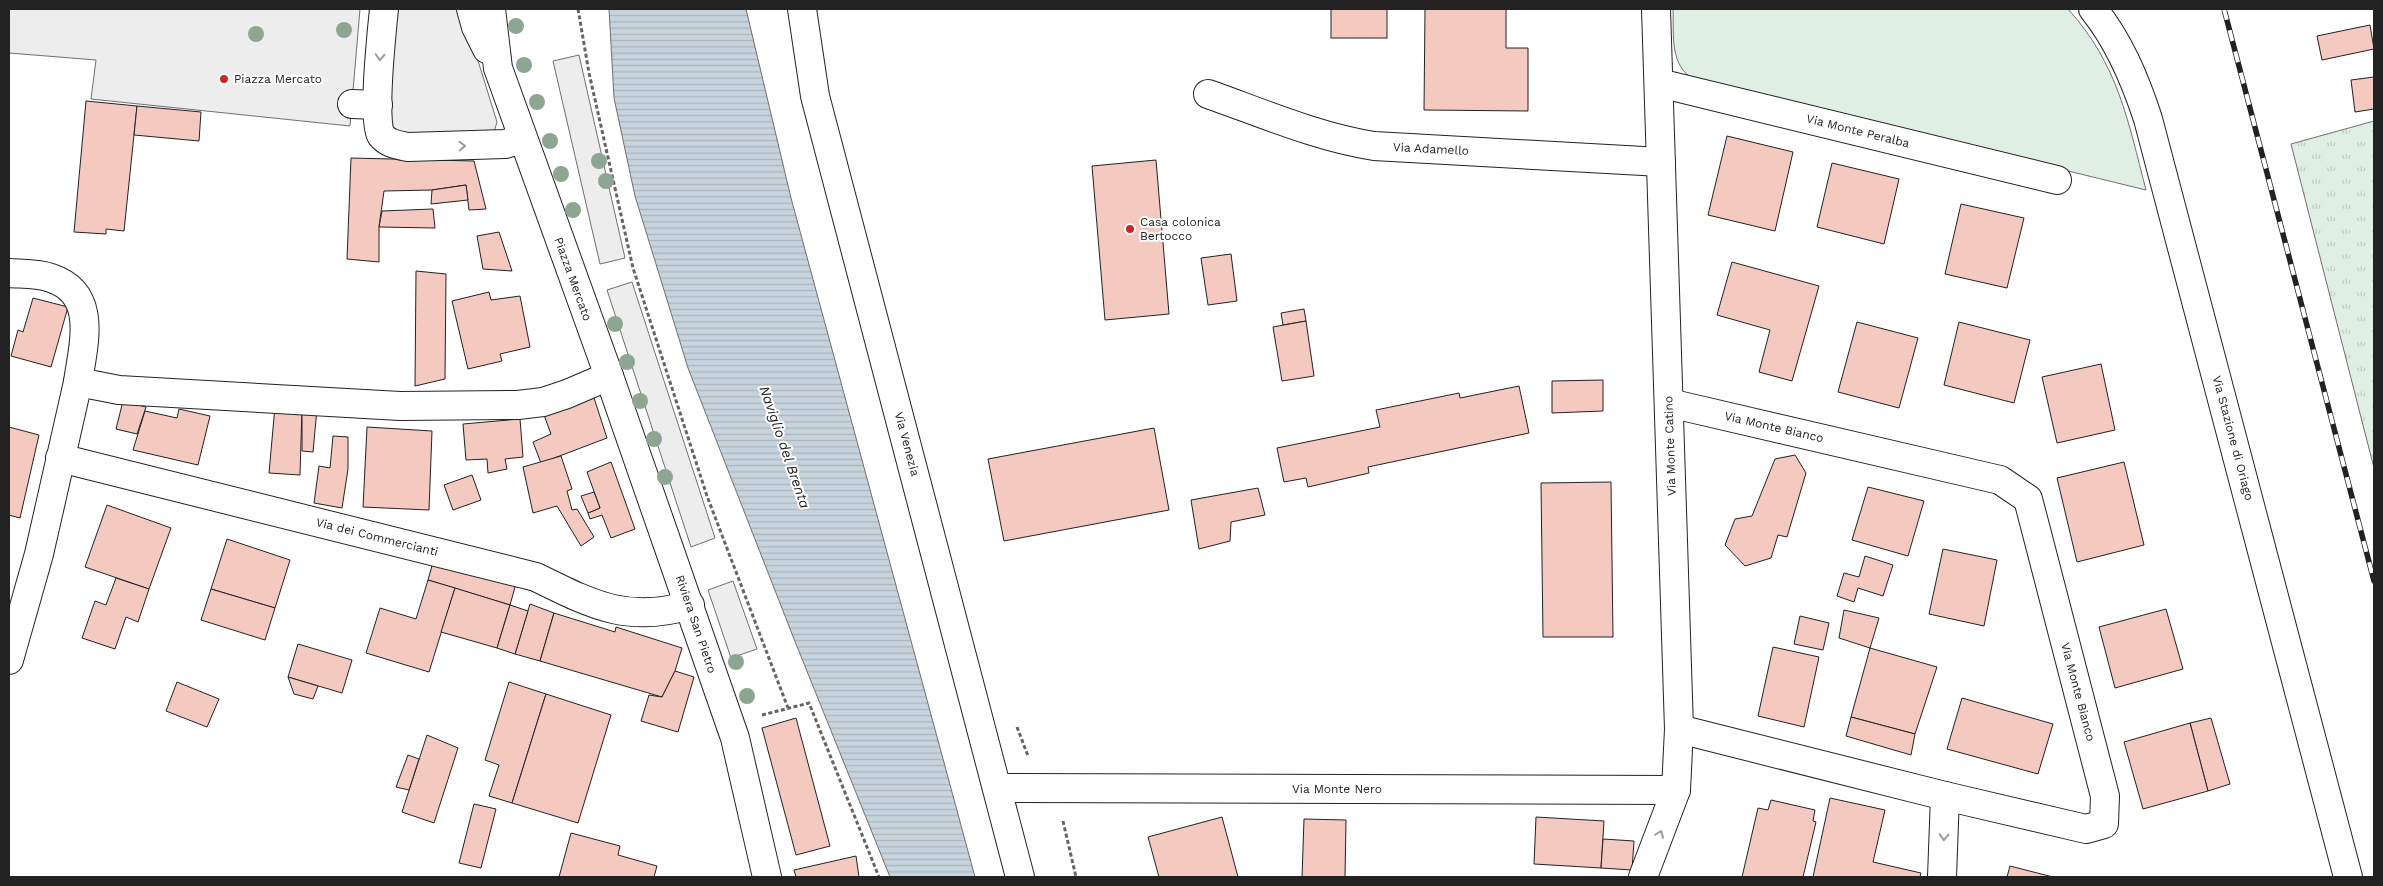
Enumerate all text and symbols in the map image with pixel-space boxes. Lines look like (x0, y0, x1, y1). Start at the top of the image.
one-way arrow (375, 54, 386, 62)
place label: Piazza Mercato (234, 72, 322, 86)
marker: Piazza Mercato (218, 73, 230, 85)
street label: Via Monte Peralba (1805, 111, 1911, 151)
one-way arrow (458, 140, 466, 151)
street label: Via Adamello (1393, 140, 1469, 158)
place label: Casa colonica Bertocco (1140, 215, 1221, 243)
marker: Casa colonica Bertocco (1124, 223, 1136, 235)
street label: Piazza Mercato (551, 235, 595, 323)
street label: Via Stazione di Oriago (2210, 374, 2256, 502)
water label: Naviglio del Brenta (757, 384, 814, 511)
street label: Via Monte Catino (1661, 396, 1679, 496)
street label: Via Monte Bianco (1723, 409, 1825, 445)
street label: Via Venezia (892, 410, 922, 478)
street label: Via dei Commercianti (314, 515, 440, 559)
street label: Riviera San Pietro (673, 573, 719, 675)
street label: Via Monte Bianco (2058, 641, 2098, 743)
street label: Via Monte Nero (1292, 782, 1382, 796)
one-way arrow (1653, 830, 1664, 839)
one-way arrow (1938, 833, 1949, 841)

